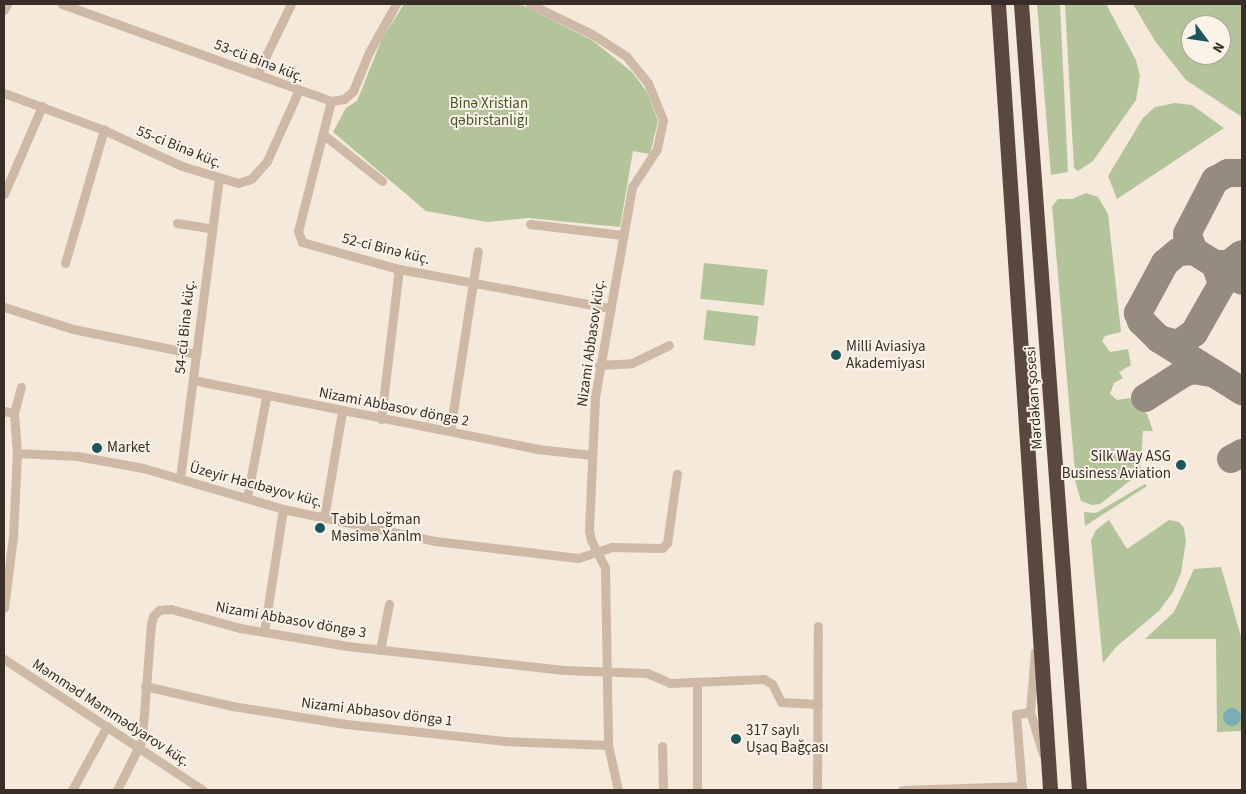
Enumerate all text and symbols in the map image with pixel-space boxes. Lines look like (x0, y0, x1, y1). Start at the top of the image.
north arrow (1181, 15, 1231, 65)
street label: 53-cü Binə küç. (212, 36, 306, 86)
text: N (1207, 38, 1229, 56)
park label: Binə Xristian qəbirstanlığı (450, 94, 528, 129)
street label: 55-ci Binə küç. (134, 122, 224, 172)
street label: 52-ci Binə küç. (340, 229, 432, 269)
street label: Nizami Abbasov küç. (573, 278, 609, 408)
street label: 54-cü Binə küç. (171, 279, 199, 375)
place label: Milli Aviasiya Akademiyası (846, 337, 925, 372)
street label: Mərdəkan şosesi (1021, 346, 1047, 450)
marker: Milli Aviasiya Akademiyası (830, 349, 842, 361)
street label: Nizami Abbasov döngə 2 (317, 384, 471, 430)
place label: Market (107, 439, 150, 457)
marker: Market (91, 442, 103, 454)
place label: Silk Way ASG Business Aviation (1062, 447, 1171, 482)
street label: Üzeyir Hacıbəyov küç. (188, 459, 324, 511)
marker: Silk Way ASG Business Aviation (1175, 459, 1187, 471)
place label: Təbib Loğman Məsimə Xanlm (331, 510, 422, 545)
marker: Təbib Loğman Məsimə Xanlm (313, 521, 327, 535)
street label: Nizami Abbasov döngə 3 (214, 598, 368, 642)
street label: Məmməd Məmmədyarov küç. (29, 655, 193, 771)
street label: Nizami Abbasov döngə 1 (300, 694, 454, 730)
place label: 317 saylı Uşaq Bağçası (746, 721, 829, 756)
marker: 317 saylı Uşaq Bağçası (730, 733, 742, 745)

